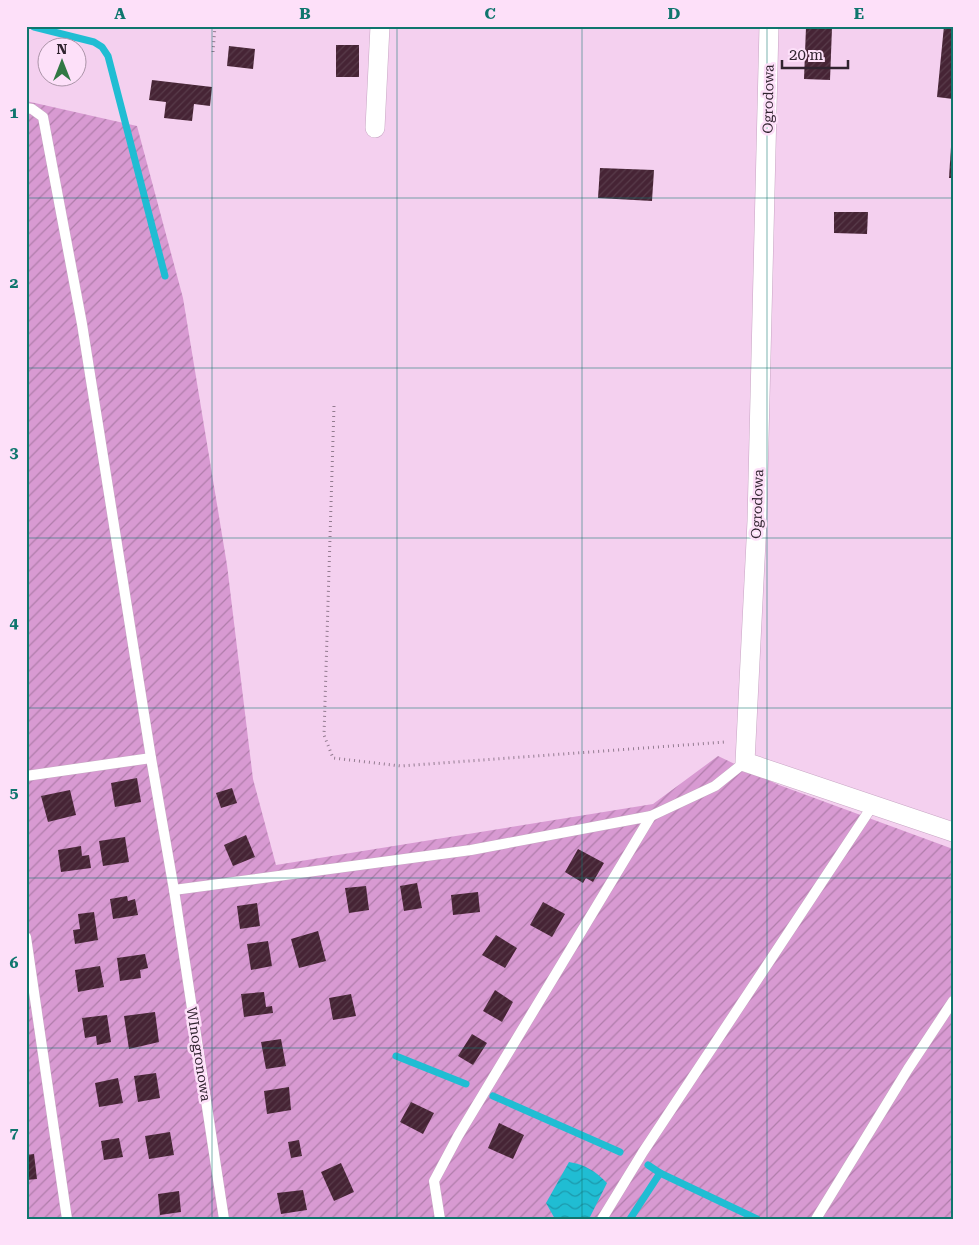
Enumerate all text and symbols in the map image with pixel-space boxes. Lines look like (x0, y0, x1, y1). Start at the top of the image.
text: A (114, 4, 126, 23)
text: B (299, 4, 311, 23)
text: C (484, 4, 496, 23)
text: D (668, 4, 681, 23)
text: E (854, 4, 864, 23)
north arrow (38, 38, 88, 88)
scale bar (782, 38, 848, 70)
text: N (57, 41, 68, 57)
text: 20 m (789, 46, 824, 64)
street label: Ogrodowa (759, 64, 777, 134)
text: 1 (10, 103, 19, 122)
text: 2 (10, 273, 19, 292)
text: 3 (10, 443, 19, 462)
street label: Ogrodowa (748, 469, 766, 539)
text: 4 (10, 613, 19, 632)
text: 5 (10, 783, 19, 802)
text: 6 (10, 953, 19, 972)
street label: WInogronowa (184, 1006, 214, 1103)
text: 7 (10, 1123, 19, 1142)

